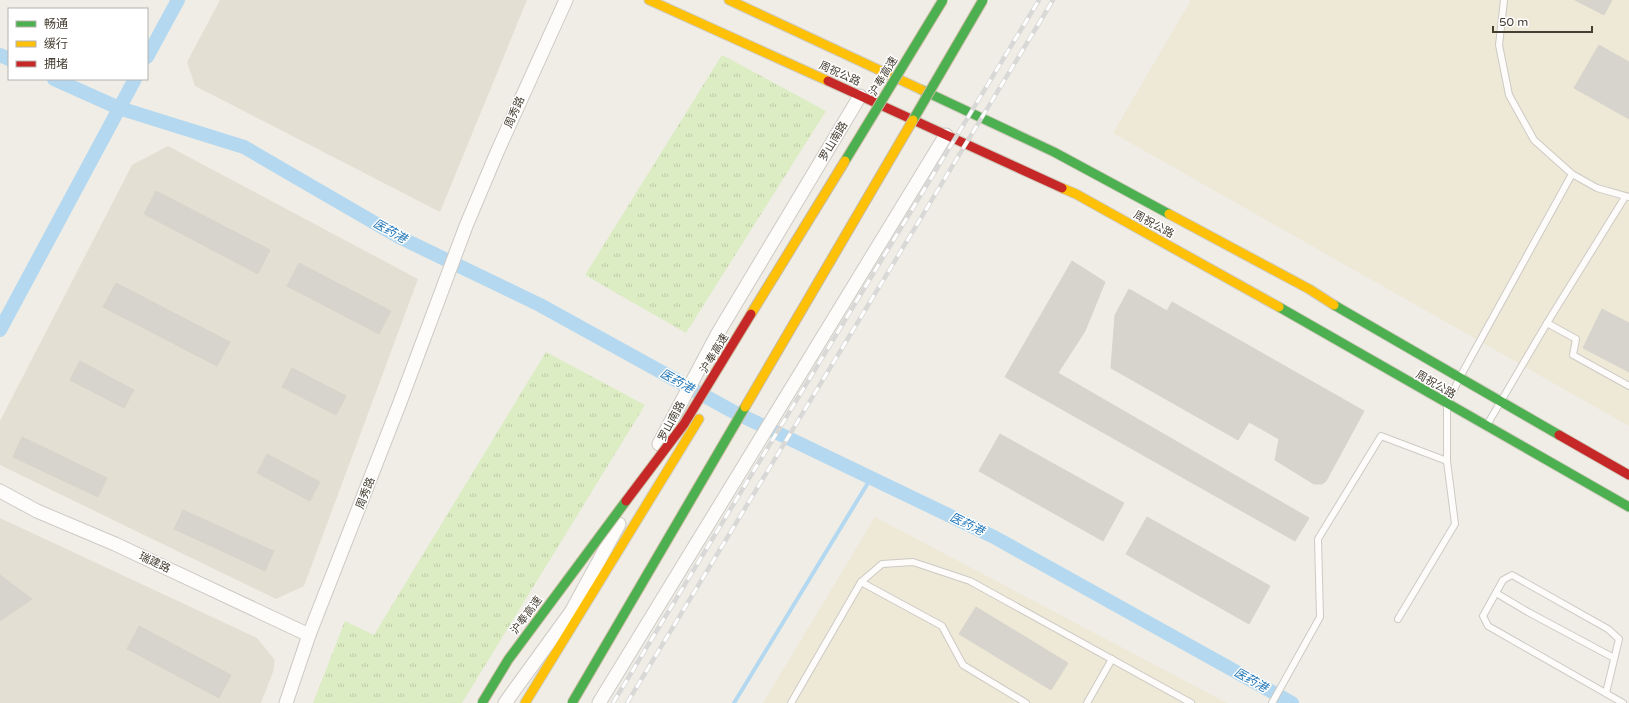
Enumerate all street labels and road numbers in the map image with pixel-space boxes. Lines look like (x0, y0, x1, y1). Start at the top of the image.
street label: 沪奉高速 (867, 54, 900, 98)
street label: 周祝公路 (817, 59, 863, 88)
street label: 周秀路 (502, 94, 527, 130)
street label: 罗山南路 (817, 119, 850, 163)
street label: 周祝公路 (1131, 208, 1176, 241)
street label: 沪奉高速 (698, 331, 731, 375)
street label: 周祝公路 (1413, 368, 1458, 401)
street label: 罗山南路 (655, 399, 688, 444)
street label: 周秀路 (353, 475, 377, 511)
street label: 瑞建路 (137, 550, 172, 575)
street label: 沪奉高速 (508, 594, 545, 637)

